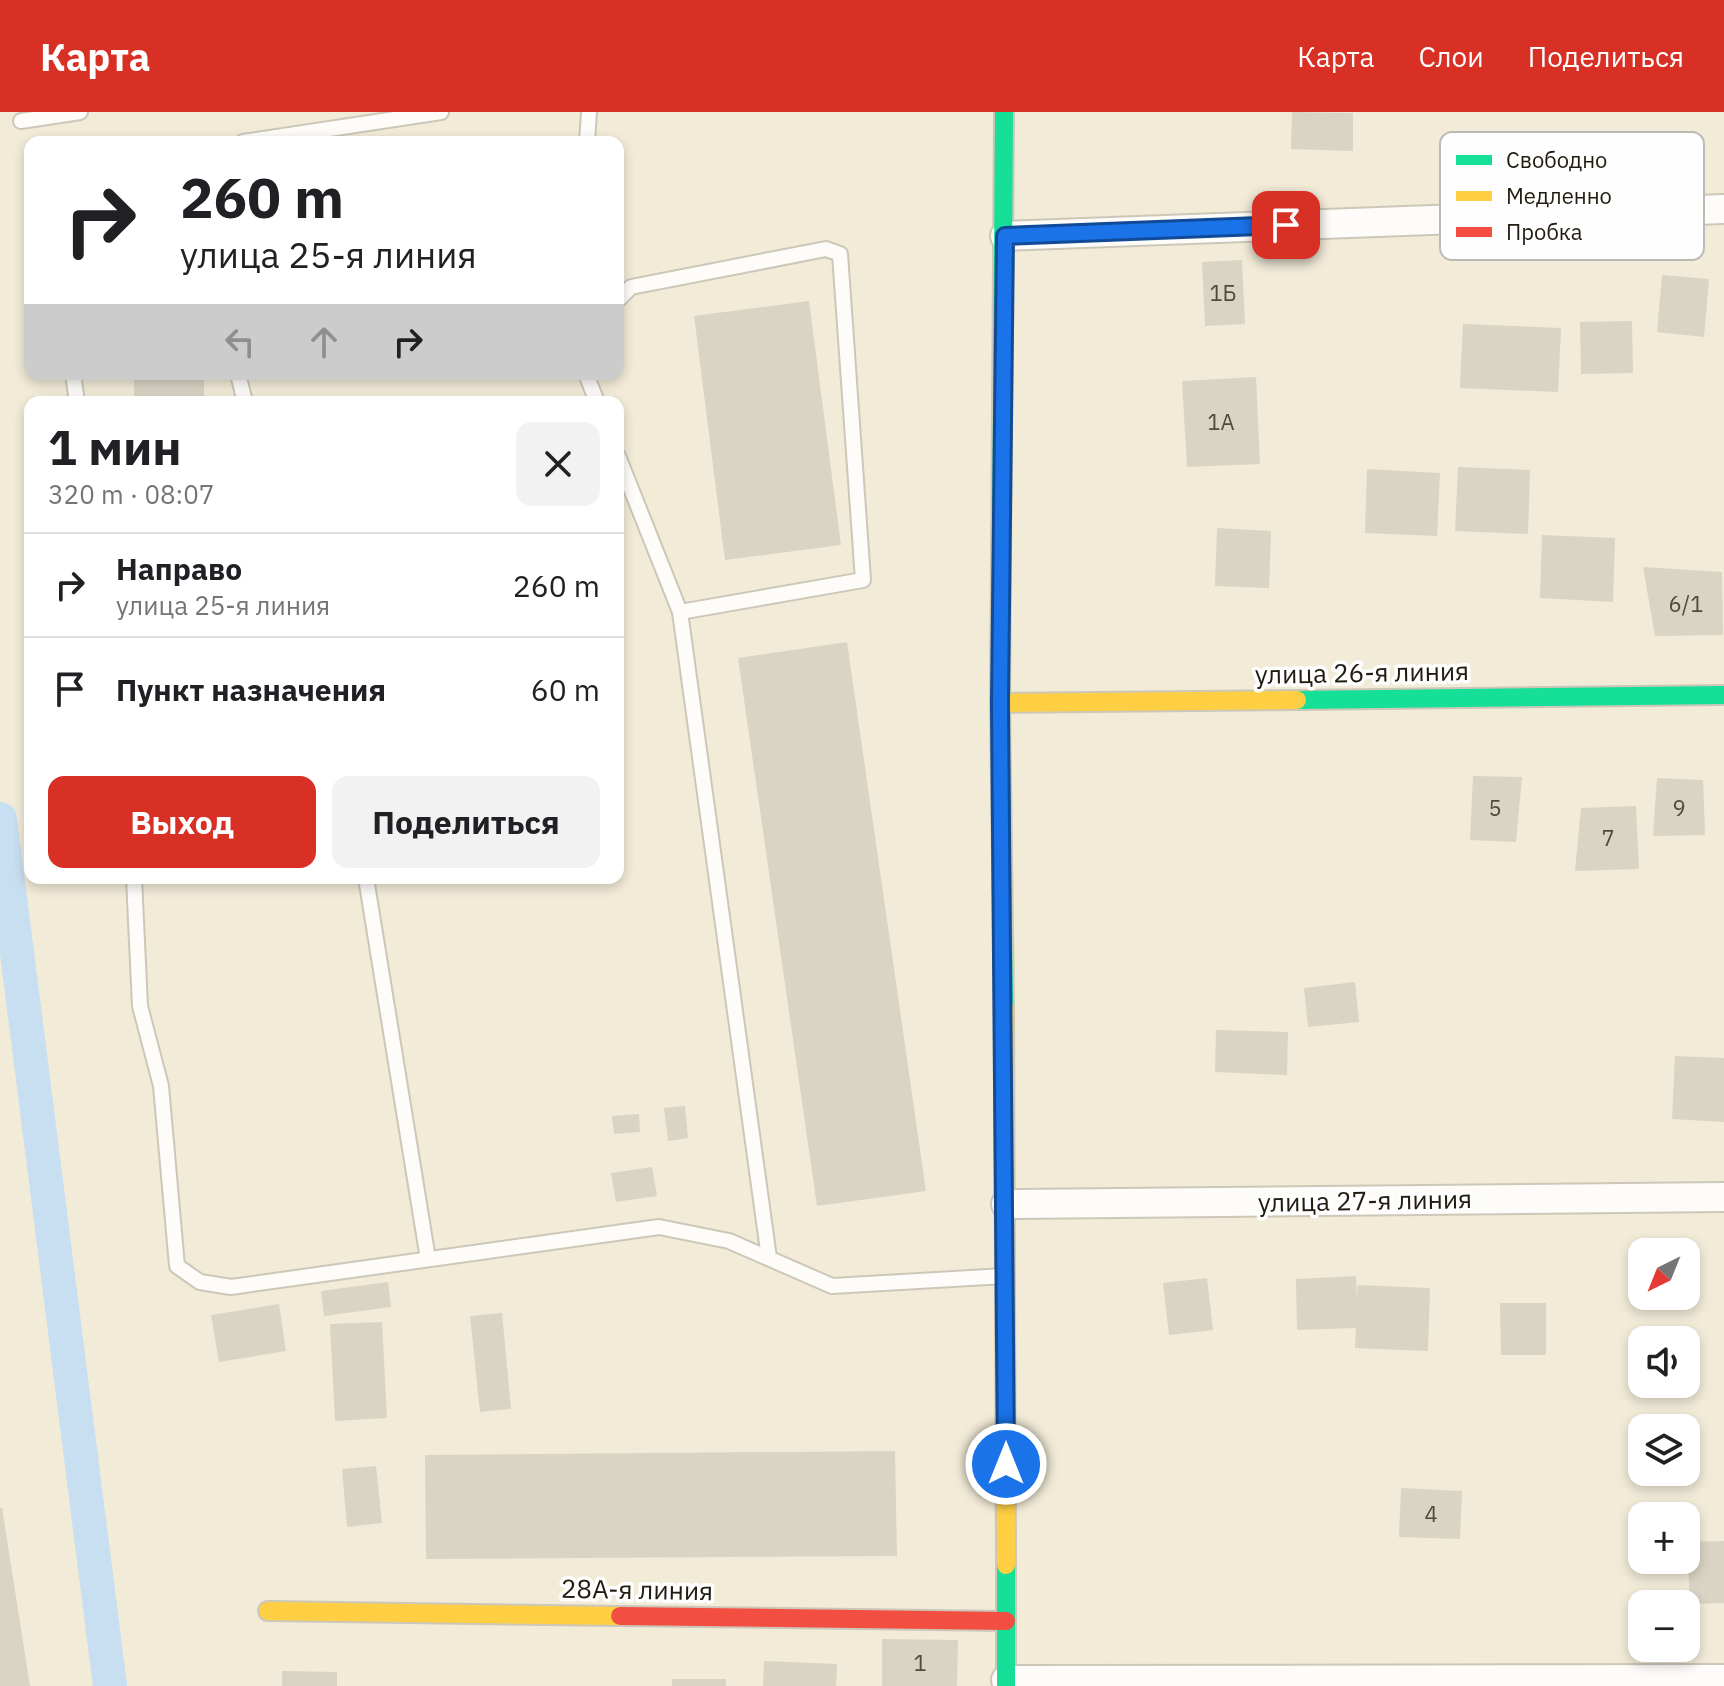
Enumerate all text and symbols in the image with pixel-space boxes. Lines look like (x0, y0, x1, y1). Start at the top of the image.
text: Карта (40, 32, 150, 81)
text: Карта (1297, 38, 1374, 75)
text: Слои (1418, 38, 1484, 75)
text: Поделиться (1528, 38, 1684, 75)
legend (1440, 132, 1704, 260)
text: Свободно (1506, 145, 1607, 174)
text: 260 m (180, 161, 344, 233)
icon: right (48, 168, 152, 272)
text: Медленно (1506, 181, 1612, 210)
pin (1252, 191, 1320, 259)
icon: arrive (1264, 203, 1308, 247)
text: Пробка (1506, 217, 1583, 246)
text: улица 25-я линия (180, 231, 477, 278)
house number: 1Б (1209, 278, 1237, 307)
icon: left (218, 320, 262, 364)
icon: ahead (302, 320, 346, 364)
icon: right (386, 320, 430, 364)
house number: 1А (1207, 407, 1235, 436)
text: 1 мин (48, 416, 182, 478)
button: close (516, 422, 600, 506)
text: 320 m · 08:07 (48, 477, 214, 511)
text: Направо (116, 549, 242, 588)
icon: right (48, 563, 92, 607)
text: 260 m (513, 566, 600, 605)
text: улица 25-я линия (116, 588, 330, 622)
house number: 6/1 (1669, 589, 1703, 618)
street label: улица 26-я линия (1255, 653, 1469, 691)
icon: arrive (48, 667, 92, 711)
text: Пункт назначения (116, 670, 386, 709)
text: 60 m (531, 670, 600, 709)
button: Выход (48, 776, 316, 868)
button: Поделиться (332, 776, 600, 868)
house number: 5 (1488, 793, 1502, 822)
house number: 9 (1672, 793, 1686, 822)
house number: 7 (1601, 823, 1615, 852)
street label: улица 27-я линия (1258, 1181, 1472, 1219)
north arrow (1628, 1238, 1700, 1310)
map controls (1628, 1238, 1700, 1662)
button: sound (1628, 1326, 1700, 1398)
button: layers (1628, 1414, 1700, 1486)
position arrow (964, 1422, 1048, 1506)
house number: 4 (1424, 1499, 1438, 1528)
button: + (1628, 1502, 1700, 1574)
street label: 28А-я линия (561, 1571, 713, 1607)
button: − (1628, 1590, 1700, 1662)
house number: 1 (913, 1648, 927, 1677)

